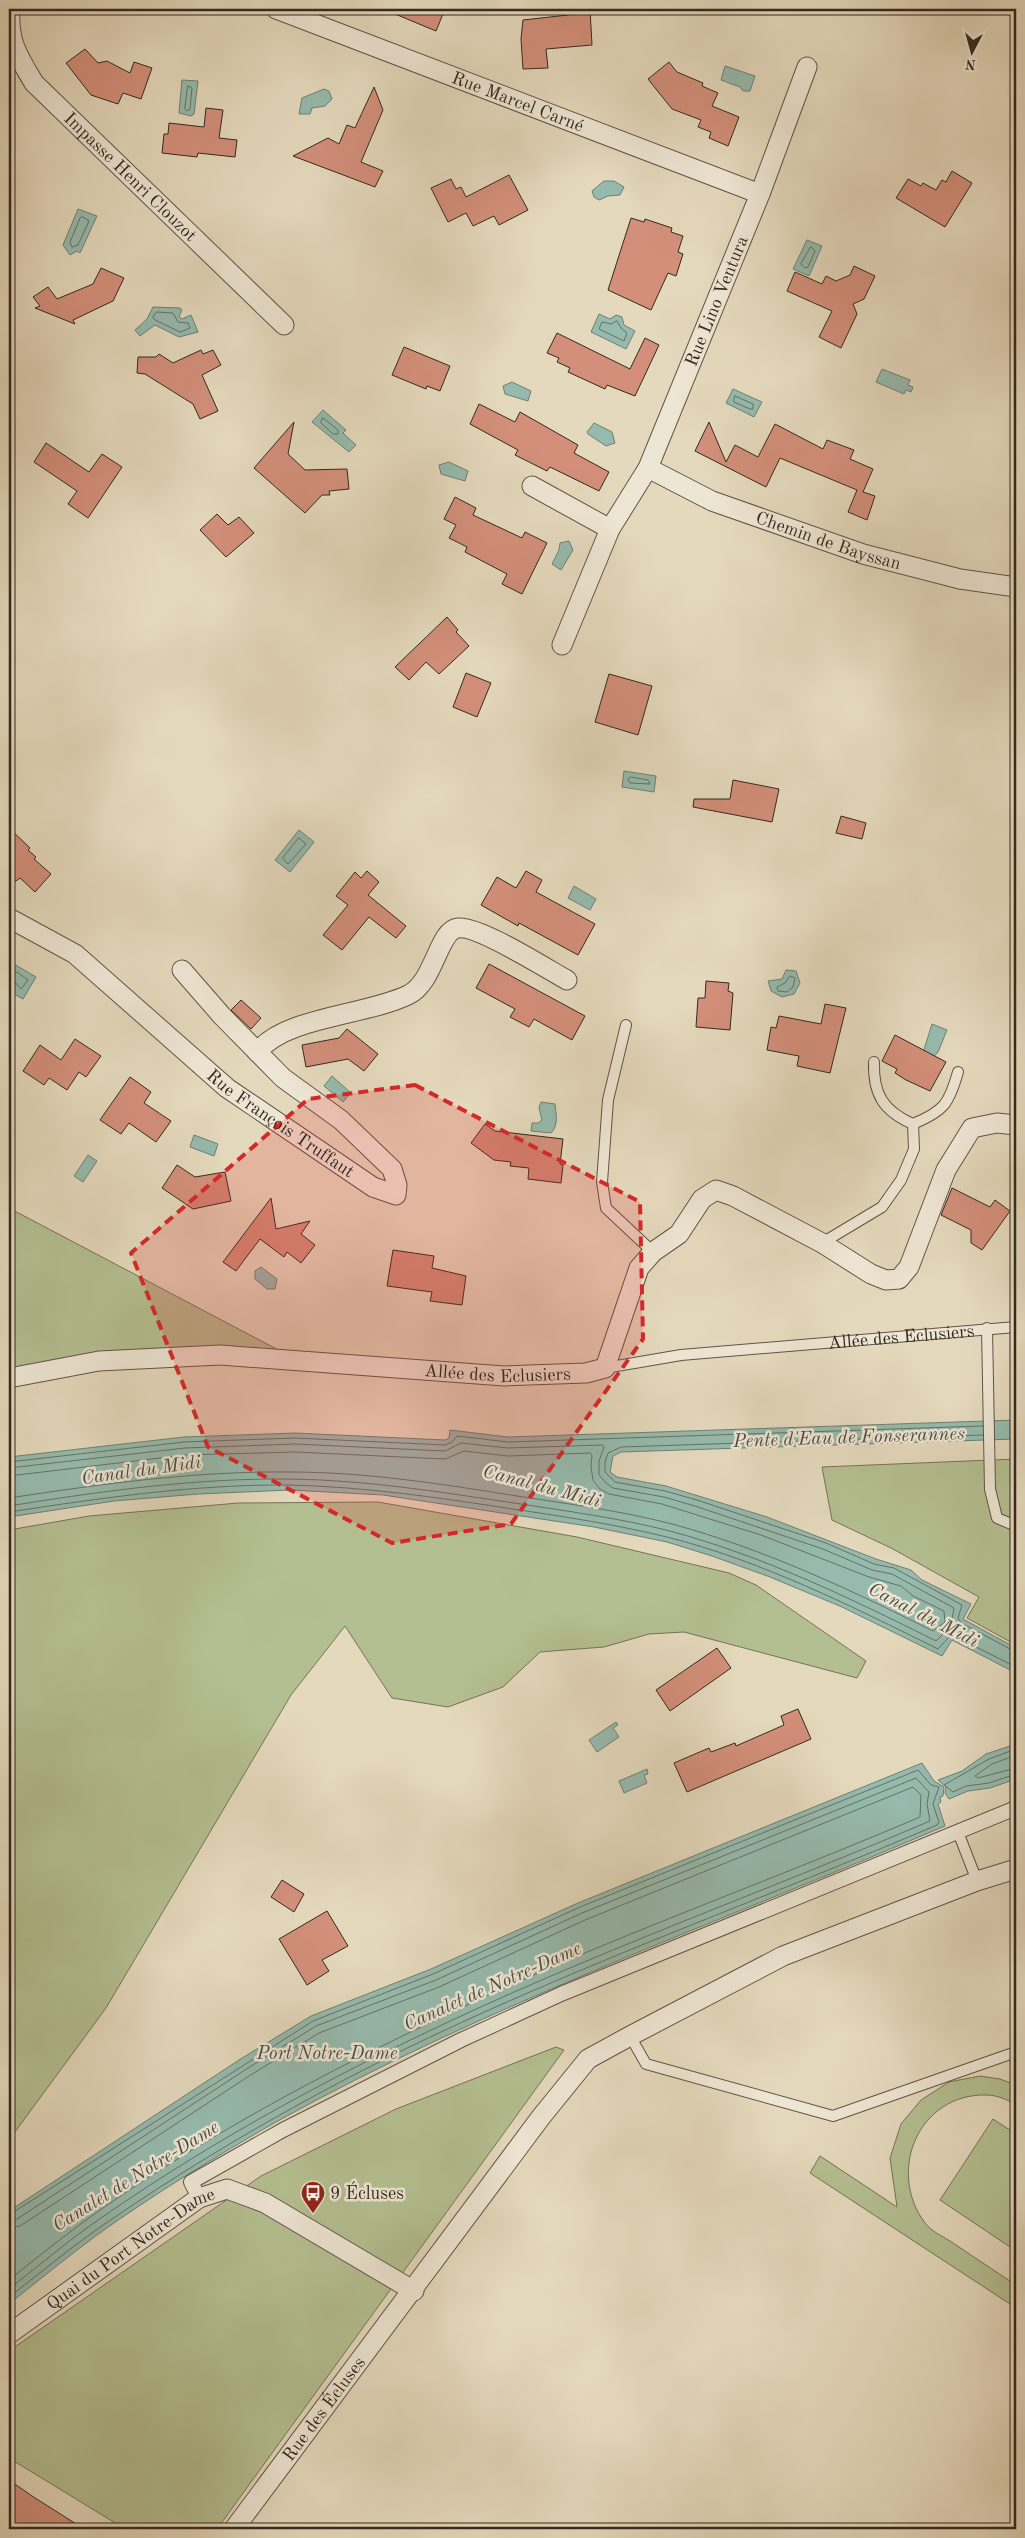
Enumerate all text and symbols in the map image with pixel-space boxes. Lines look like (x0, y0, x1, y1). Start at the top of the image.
north arrow (948, 28, 998, 78)
text: N (964, 56, 977, 71)
street label: Rue Marcel Carné (449, 69, 586, 136)
street label: Impasse Henri Clouzot (60, 109, 200, 245)
street label: Rue Lino Ventura (683, 233, 752, 369)
street label: Chemin de Bayssan (753, 509, 903, 573)
street label: Rue François Truffaut (203, 1067, 357, 1181)
street label: Allée des Eclusiers (827, 1323, 975, 1353)
street label: Allée des Eclusiers (424, 1362, 571, 1386)
water label: Pente d'Eau de Fonserannes (732, 1425, 965, 1452)
water label: Canal du Midi (80, 1454, 203, 1489)
water label: Canal du Midi (481, 1463, 603, 1512)
water label: Canal du Midi (865, 1580, 982, 1652)
water label: Canalet de Notre-Dame (401, 1939, 585, 2035)
water label: Port Notre-Dame (255, 2045, 398, 2064)
water label: Canalet de Notre-Dame (50, 2118, 223, 2236)
bus stop icon: 9 Écluses (300, 2180, 326, 2214)
place label: 9 Écluses (330, 2181, 404, 2203)
street label: Quai du Port Notre-Dame (44, 2186, 217, 2314)
street label: Rue des Écluses (280, 2354, 369, 2465)

